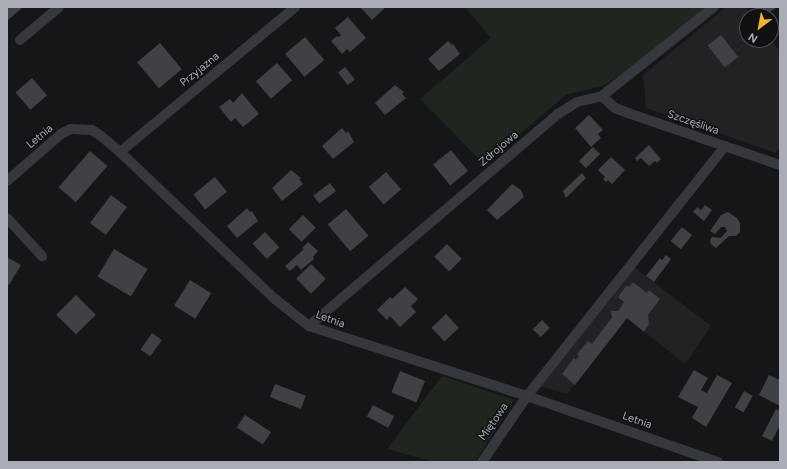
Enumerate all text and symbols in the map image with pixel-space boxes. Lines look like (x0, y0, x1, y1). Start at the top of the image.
north arrow (739, 8, 779, 48)
text: N (746, 30, 760, 46)
street label: Przyjazna (178, 50, 222, 90)
street label: Szczęśliwa (665, 108, 721, 138)
street label: Letnia (24, 122, 56, 152)
street label: Zdrojowa (477, 129, 521, 169)
street label: Letnia (314, 309, 346, 331)
street label: Miętowa (476, 401, 512, 443)
street label: Letnia (621, 410, 653, 432)

